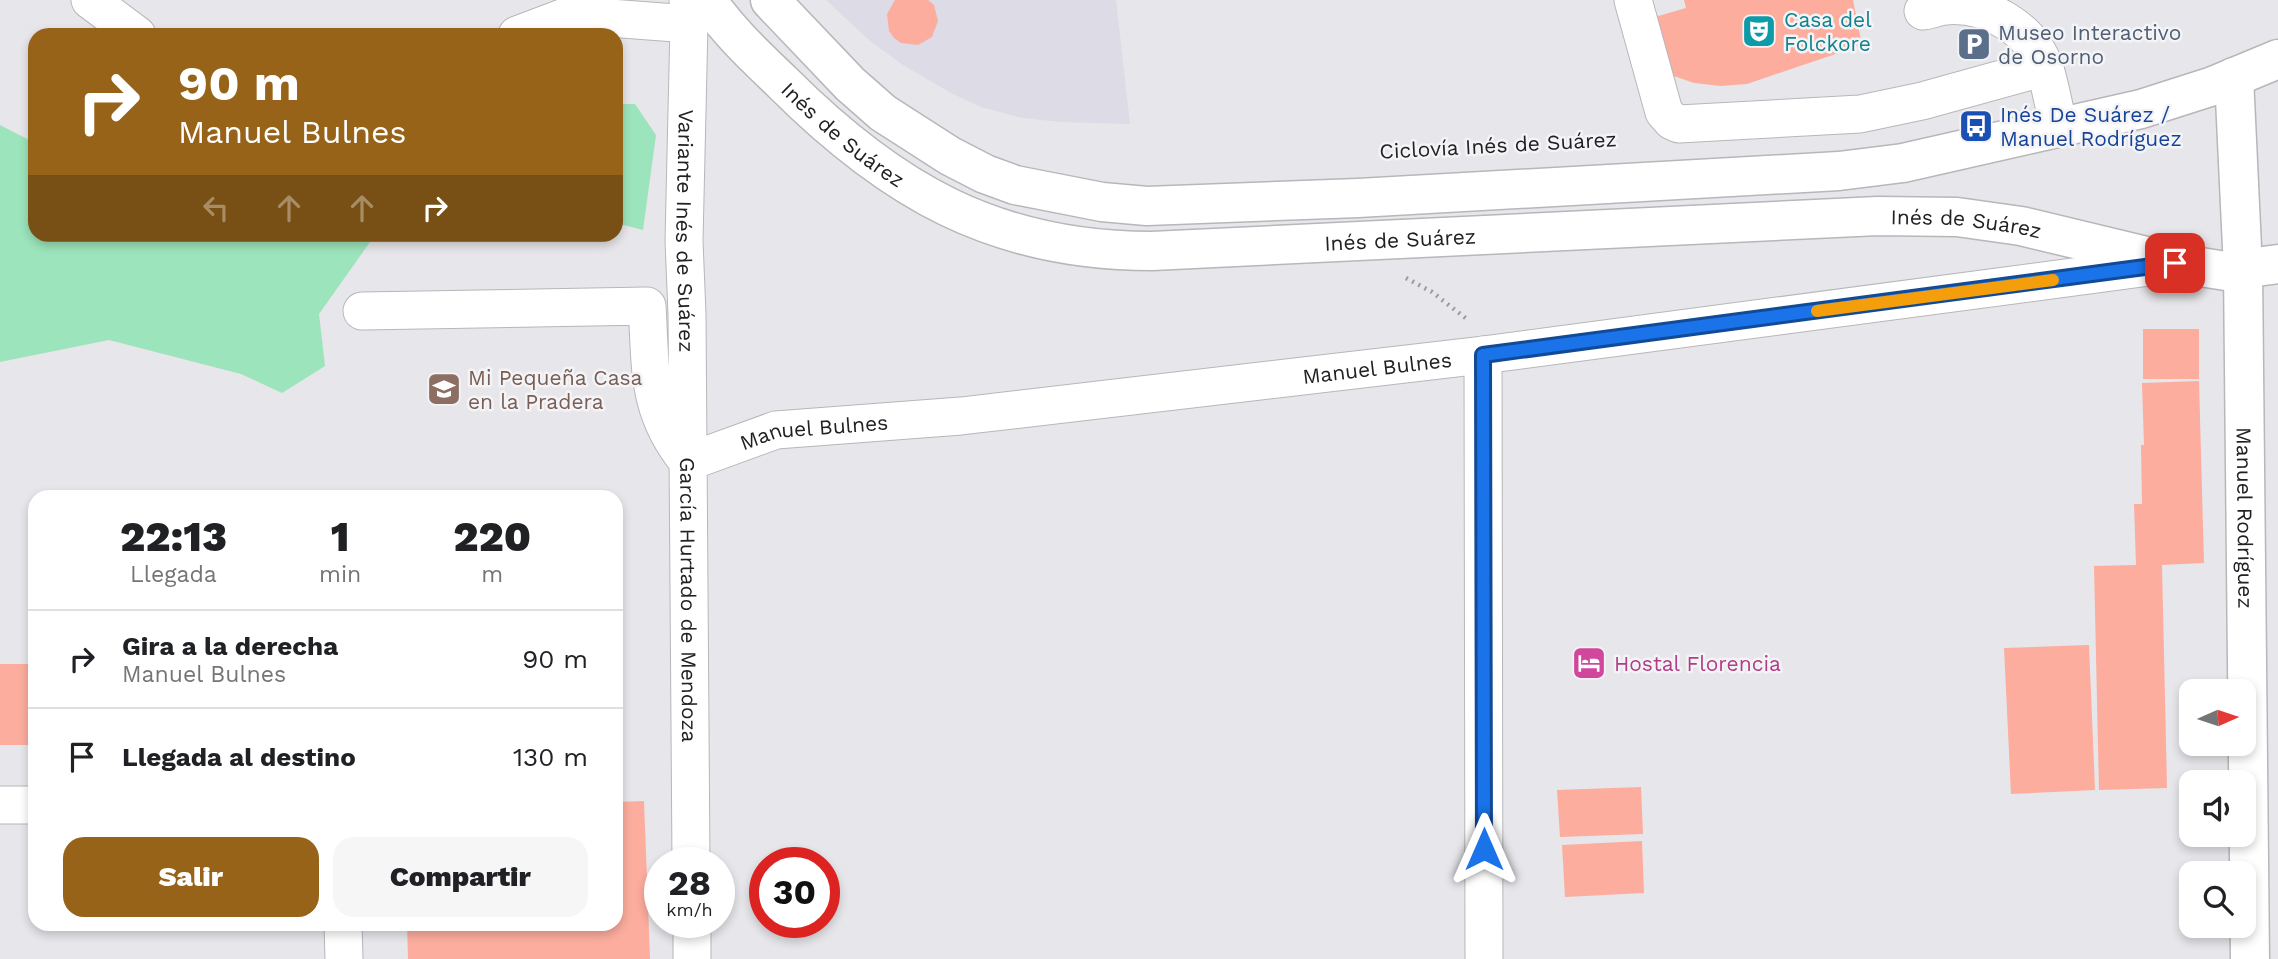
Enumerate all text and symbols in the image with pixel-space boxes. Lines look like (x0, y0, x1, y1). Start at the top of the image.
place label: Casa del Folckore (1784, 7, 1872, 56)
theatre icon: Casa del Folckore (1740, 12, 1778, 50)
place label: Museo Interactivo de Osorno (1998, 20, 2181, 69)
parking icon: Museo Interactivo de Osorno (1955, 25, 1993, 63)
text: 90 m (178, 54, 300, 112)
icon: right (63, 56, 154, 147)
street label: Inés de Suárez (777, 77, 909, 192)
place label: Inés De Suárez / Manuel Rodríguez (2000, 102, 2182, 151)
bus stop icon: Inés De Suárez / Manuel Rodríguez (1957, 107, 1995, 145)
street label: Variante Inés de Suárez (671, 109, 700, 352)
text: Manuel Bulnes (178, 113, 406, 151)
street label: Ciclovía Inés de Suárez (1379, 126, 1617, 164)
icon: left (197, 189, 235, 227)
icon: ahead (270, 189, 308, 227)
icon: ahead (343, 189, 381, 227)
icon: right (416, 189, 454, 227)
street label: Inés de Suárez (1891, 204, 2044, 243)
street label: Inés de Suárez (1324, 223, 1477, 255)
pin (2145, 233, 2205, 293)
icon: arrive (2156, 244, 2194, 282)
street label: Manuel Bulnes (1301, 346, 1453, 389)
place label: Mi Pequeña Casa en la Pradera (468, 365, 643, 414)
school or university icon: Mi Pequeña Casa en la Pradera (425, 370, 463, 408)
street label: Manuel Bulnes (736, 409, 889, 455)
street label: Manuel Rodríguez (2232, 427, 2259, 609)
street label: García Hurtado de Mendoza (676, 457, 703, 743)
text: 22:13 (120, 512, 227, 561)
text: 1 (331, 512, 349, 561)
text: 220 (453, 512, 531, 561)
text: Llegada (130, 561, 217, 588)
text: min (319, 561, 361, 588)
text: m (481, 561, 503, 588)
text: Gira a la derecha (122, 631, 338, 661)
icon: right (63, 640, 101, 678)
text: 90 m (522, 644, 588, 674)
hotel icon: Hostal Florencia (1570, 644, 1608, 682)
place label: Hostal Florencia (1614, 651, 1781, 676)
text: Manuel Bulnes (122, 661, 286, 688)
north arrow (2179, 679, 2256, 756)
map controls (2179, 679, 2256, 938)
icon: arrive (63, 738, 101, 776)
text: Llegada al destino (122, 742, 356, 772)
text: 130 m (513, 742, 588, 772)
button: sound (2179, 770, 2256, 847)
position arrow (1447, 812, 1521, 886)
button: Salir (63, 837, 319, 917)
button: Compartir (333, 837, 588, 917)
speed limit sign: 30 (749, 847, 840, 938)
button: search (2179, 861, 2256, 938)
text: 28 (668, 862, 711, 904)
text: km/h (666, 899, 713, 920)

